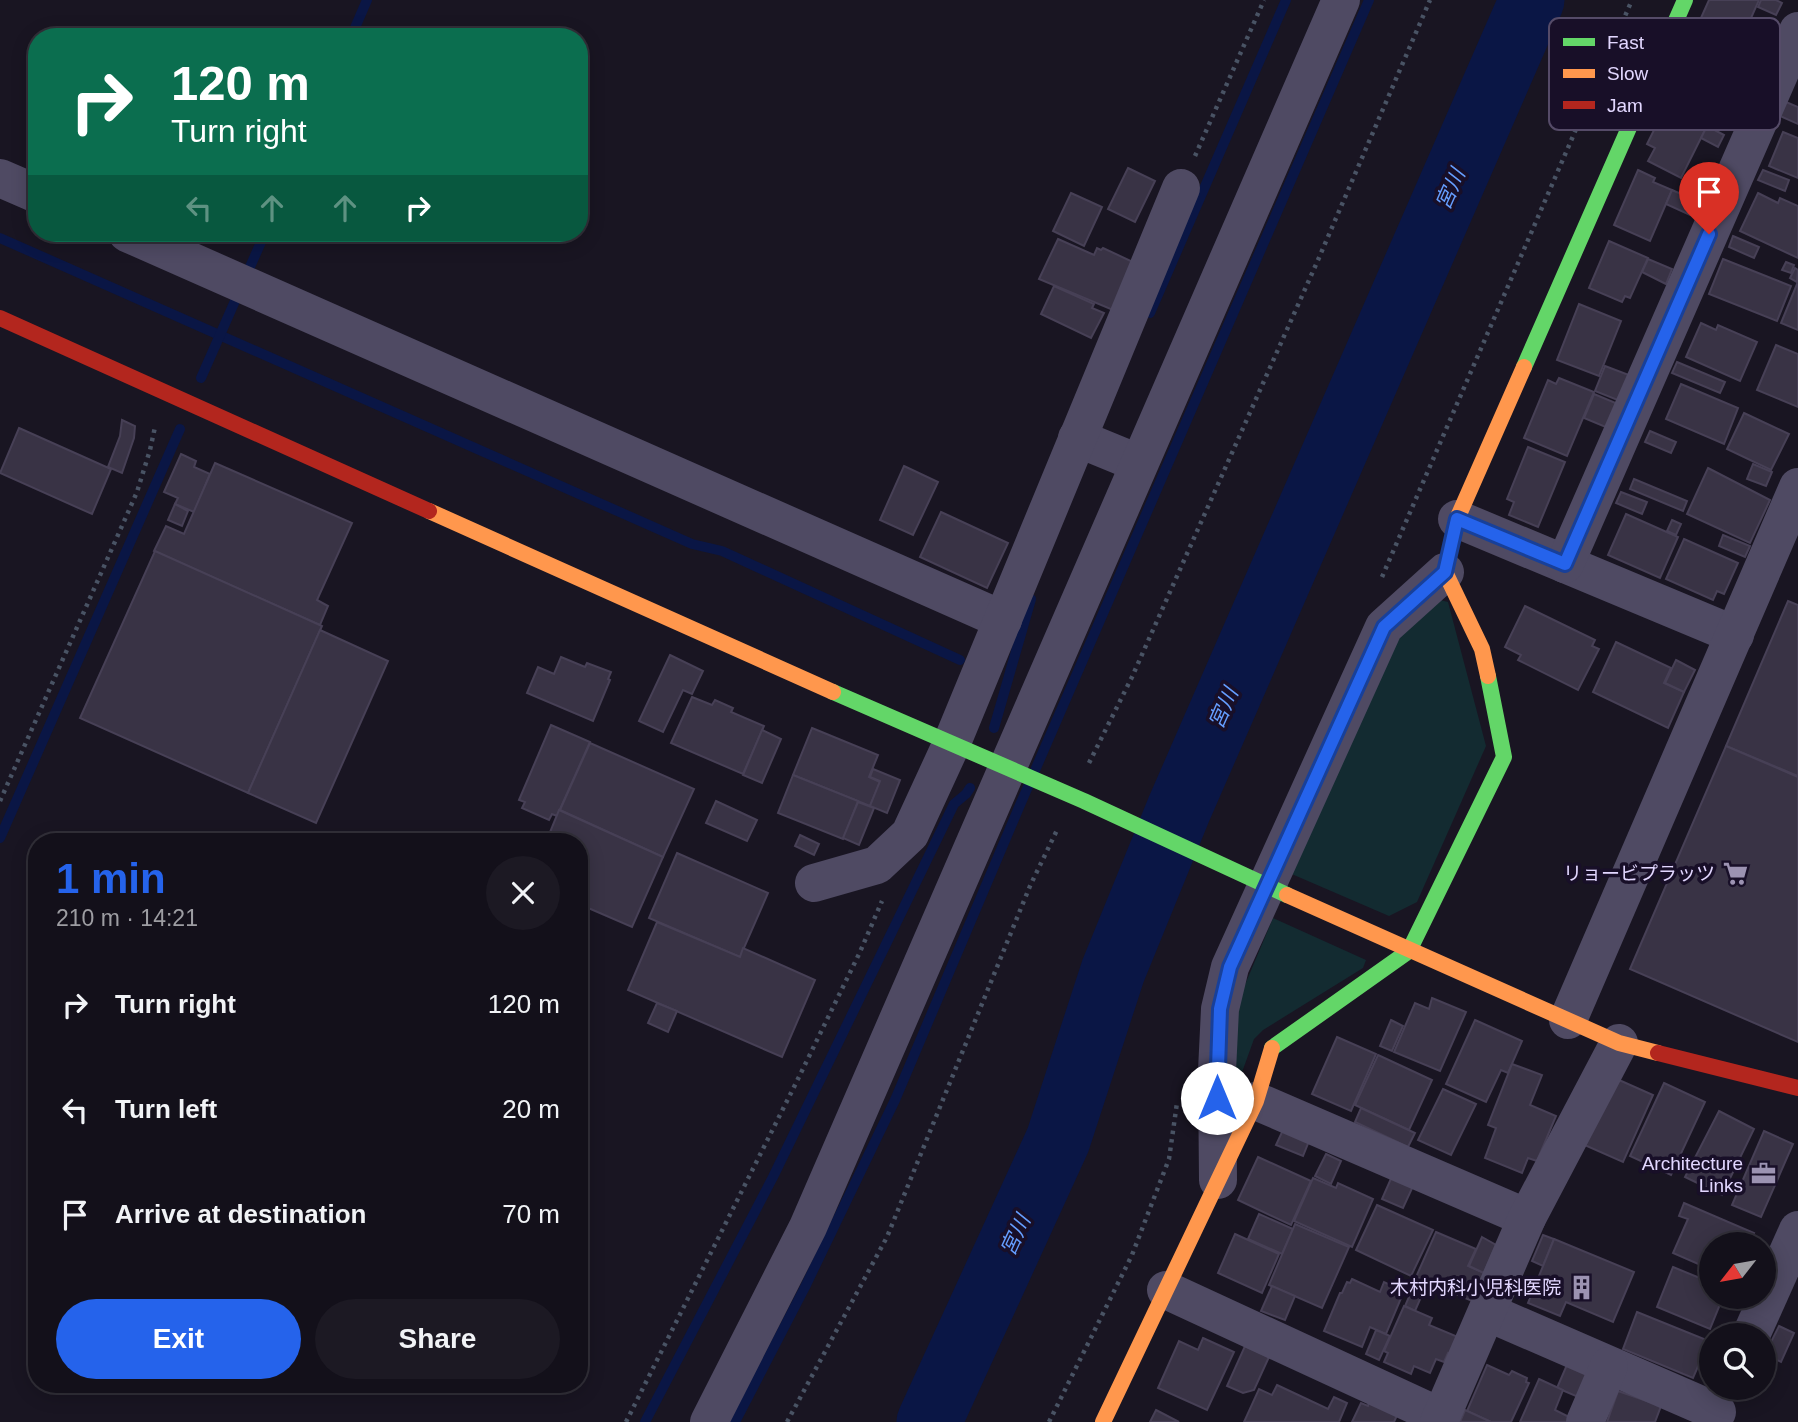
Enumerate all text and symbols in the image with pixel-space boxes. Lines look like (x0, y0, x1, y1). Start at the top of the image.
legend (1549, 18, 1780, 130)
text: Fast (1607, 32, 1645, 53)
icon: right (56, 56, 147, 147)
text: 120 m (171, 56, 310, 110)
text: Slow (1607, 63, 1648, 84)
text: Jam (1607, 95, 1643, 116)
text: Turn right (171, 113, 307, 149)
pin (1679, 162, 1739, 234)
water label: 宮川 (1431, 163, 1470, 213)
icon: arrive (1690, 173, 1728, 211)
icon: left (180, 189, 218, 227)
icon: ahead (253, 189, 291, 227)
icon: ahead (326, 189, 364, 227)
icon: right (399, 189, 437, 227)
water label: 宮川 (1204, 682, 1243, 732)
text: 1 min (56, 855, 166, 902)
button: close (486, 856, 560, 930)
supermarket icon: リョービプラッツ (1721, 859, 1749, 887)
place label: リョービプラッツ (1563, 863, 1715, 884)
text: 210 m · 14:21 (56, 905, 198, 931)
icon: right (56, 986, 94, 1024)
text: Turn right (115, 989, 236, 1019)
text: 120 m (488, 989, 560, 1019)
position arrow (1180, 1061, 1254, 1135)
icon: left (56, 1091, 94, 1129)
text: Turn left (115, 1094, 217, 1124)
text: 20 m (502, 1094, 560, 1124)
place label: Architecture Links (1642, 1153, 1743, 1196)
office icon: Architecture Links (1749, 1160, 1777, 1188)
icon: arrive (56, 1196, 94, 1234)
text: Arrive at destination (115, 1199, 366, 1229)
text: 70 m (502, 1199, 560, 1229)
water label: 宮川 (996, 1209, 1035, 1259)
north arrow (1699, 1232, 1776, 1309)
map controls (1699, 1232, 1776, 1400)
building icon: 木村内科小児科医院 (1567, 1273, 1595, 1301)
place label: 木村内科小児科医院 (1390, 1277, 1561, 1298)
button: Exit (56, 1299, 301, 1379)
button: Share (315, 1299, 560, 1379)
button: search (1699, 1323, 1776, 1400)

